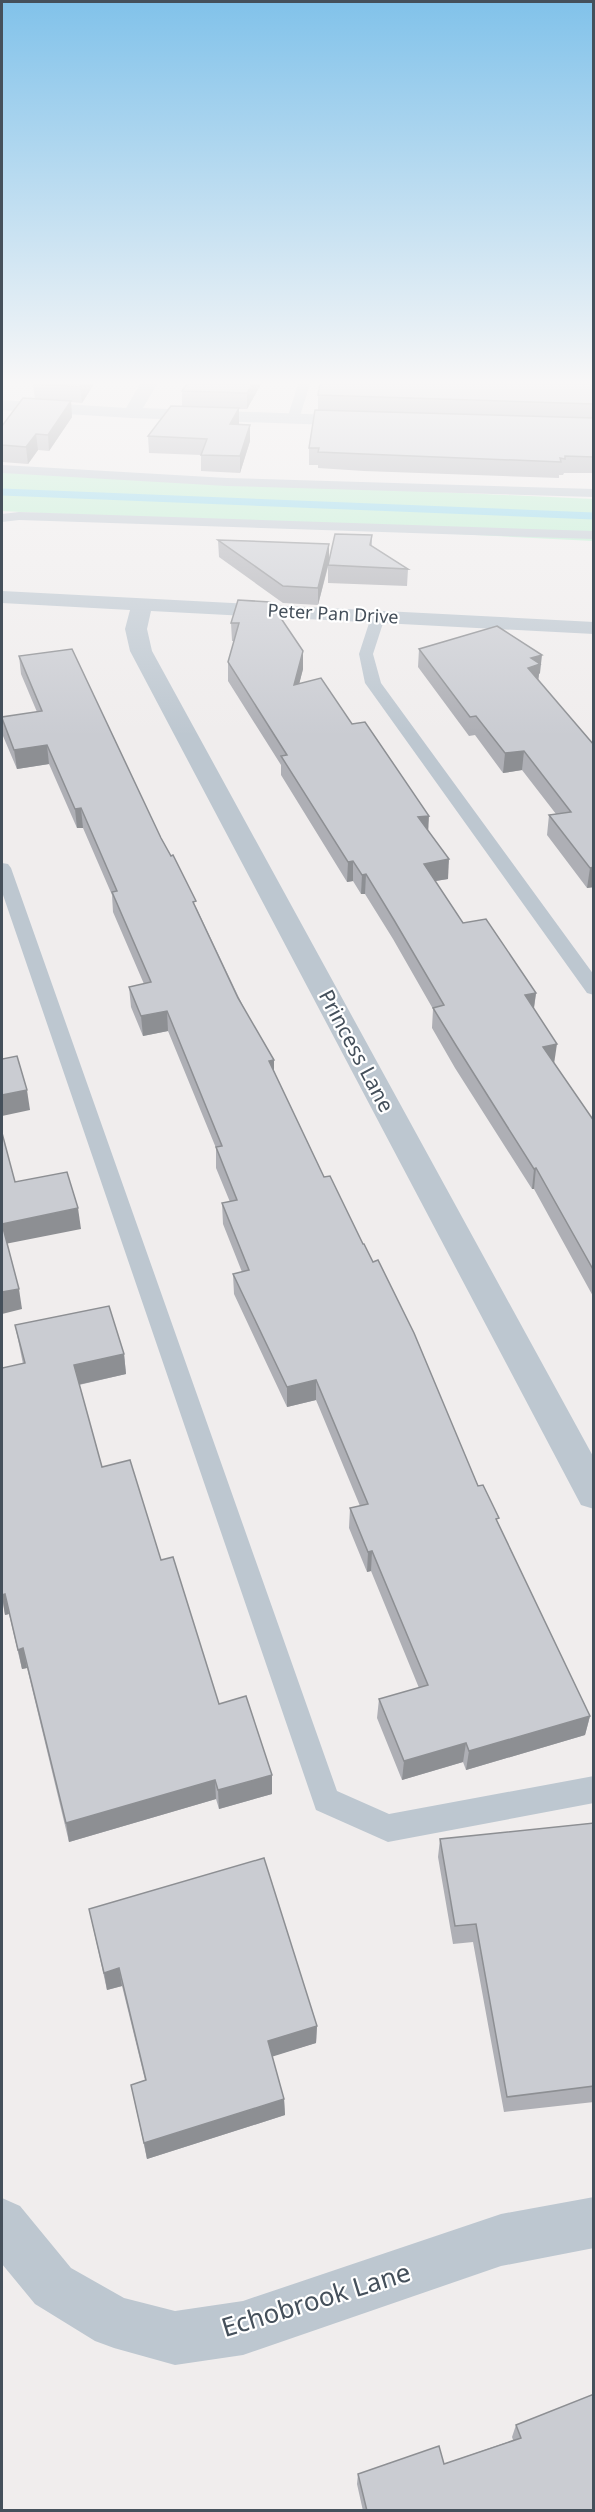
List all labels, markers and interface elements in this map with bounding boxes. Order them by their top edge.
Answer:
street label: Peter Pan Drive [267,598,399,628]
street label: Princess Lane [313,984,401,1117]
street label: Echobrook Lane [217,2253,415,2345]

